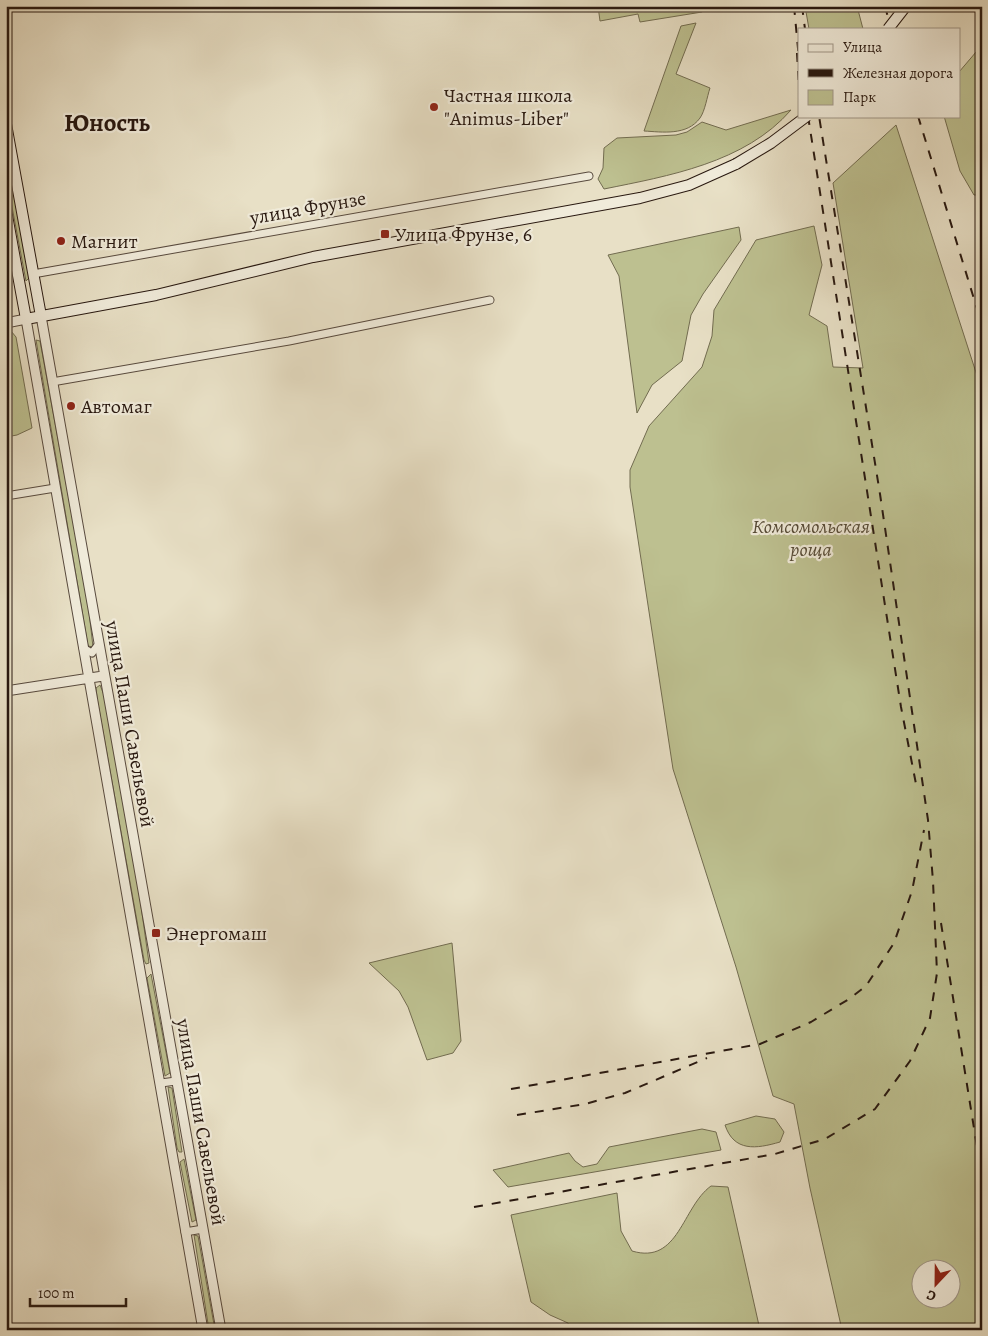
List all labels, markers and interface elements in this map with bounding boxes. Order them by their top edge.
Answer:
legend [798,28,960,118]
text: Улица [843,37,882,57]
text: Железная дорога [843,63,953,83]
place label: Частная школа "Animus-Liber" [444,82,573,132]
text: Парк [843,87,876,107]
marker: Частная школа "Animus-Liber" [428,101,440,113]
district label: Юность [64,106,151,140]
street label: улица Фрунзе [247,184,368,232]
place label: Улица Фрунзе, 6 [395,221,532,248]
place label: Магнит [71,228,138,255]
marker: Улица Фрунзе, 6 [379,228,391,240]
marker: Магнит [55,235,67,247]
place label: Автомаг [80,393,152,420]
marker: Автомаг [65,400,77,412]
park label: Комсомольская роща [752,513,870,563]
street label: улица Паши Савельевой [98,617,161,830]
place label: Энергомаш [166,920,267,947]
marker: Энергомаш [150,927,162,939]
street label: улица Паши Савельевой [169,1015,232,1228]
north arrow [910,1258,960,1308]
scale bar [30,1276,126,1308]
text: 100 m [38,1283,75,1303]
text: С [923,1285,939,1306]

